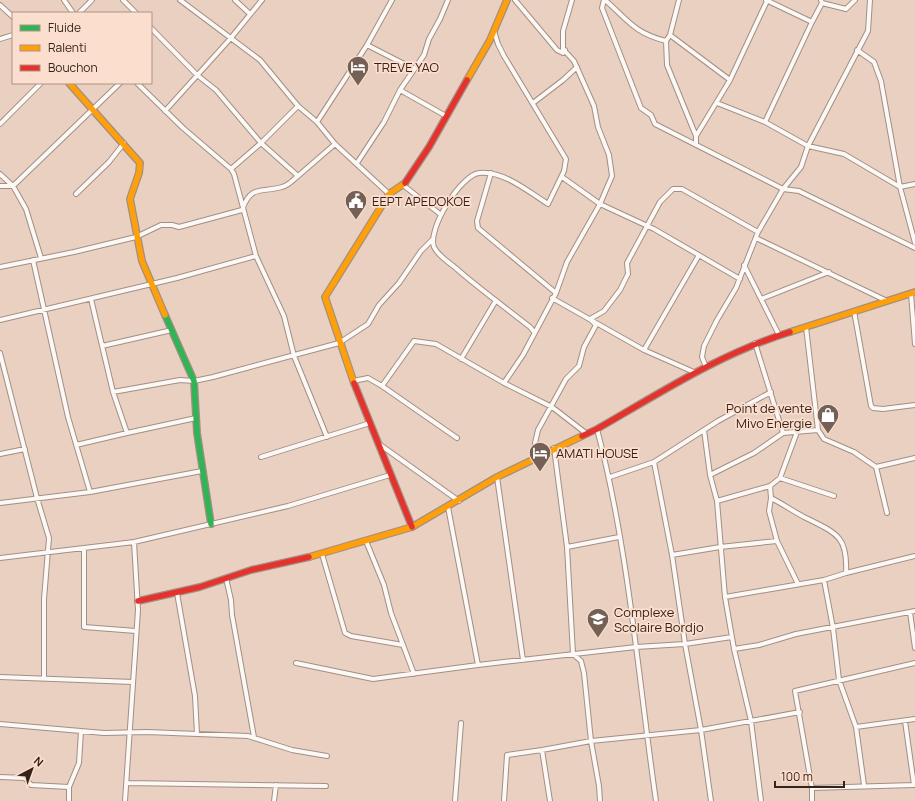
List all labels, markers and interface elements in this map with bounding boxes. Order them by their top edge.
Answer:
legend [12,12,152,84]
text: Fluide [48,19,81,36]
text: Ralenti [48,39,87,56]
hotel icon: TREVE YAO [345,54,371,87]
place label: TREVE YAO [374,58,440,76]
text: Bouchon [48,59,98,76]
public building icon: EEPT APEDOKOE [343,188,369,221]
place label: EEPT APEDOKOE [372,192,470,210]
place label: Point de vente Mivo Energie [726,399,812,432]
shop icon: Point de vente Mivo Energie [815,402,841,435]
hotel icon: AMATI HOUSE [527,440,553,473]
place label: AMATI HOUSE [556,444,638,462]
place label: Complexe Scolaire Bordjo [614,603,704,636]
school or university icon: Complexe Scolaire Bordjo [585,606,611,639]
north arrow [12,749,52,789]
text: N [31,753,47,769]
scale bar [775,763,844,789]
text: 100 m [781,768,813,785]

